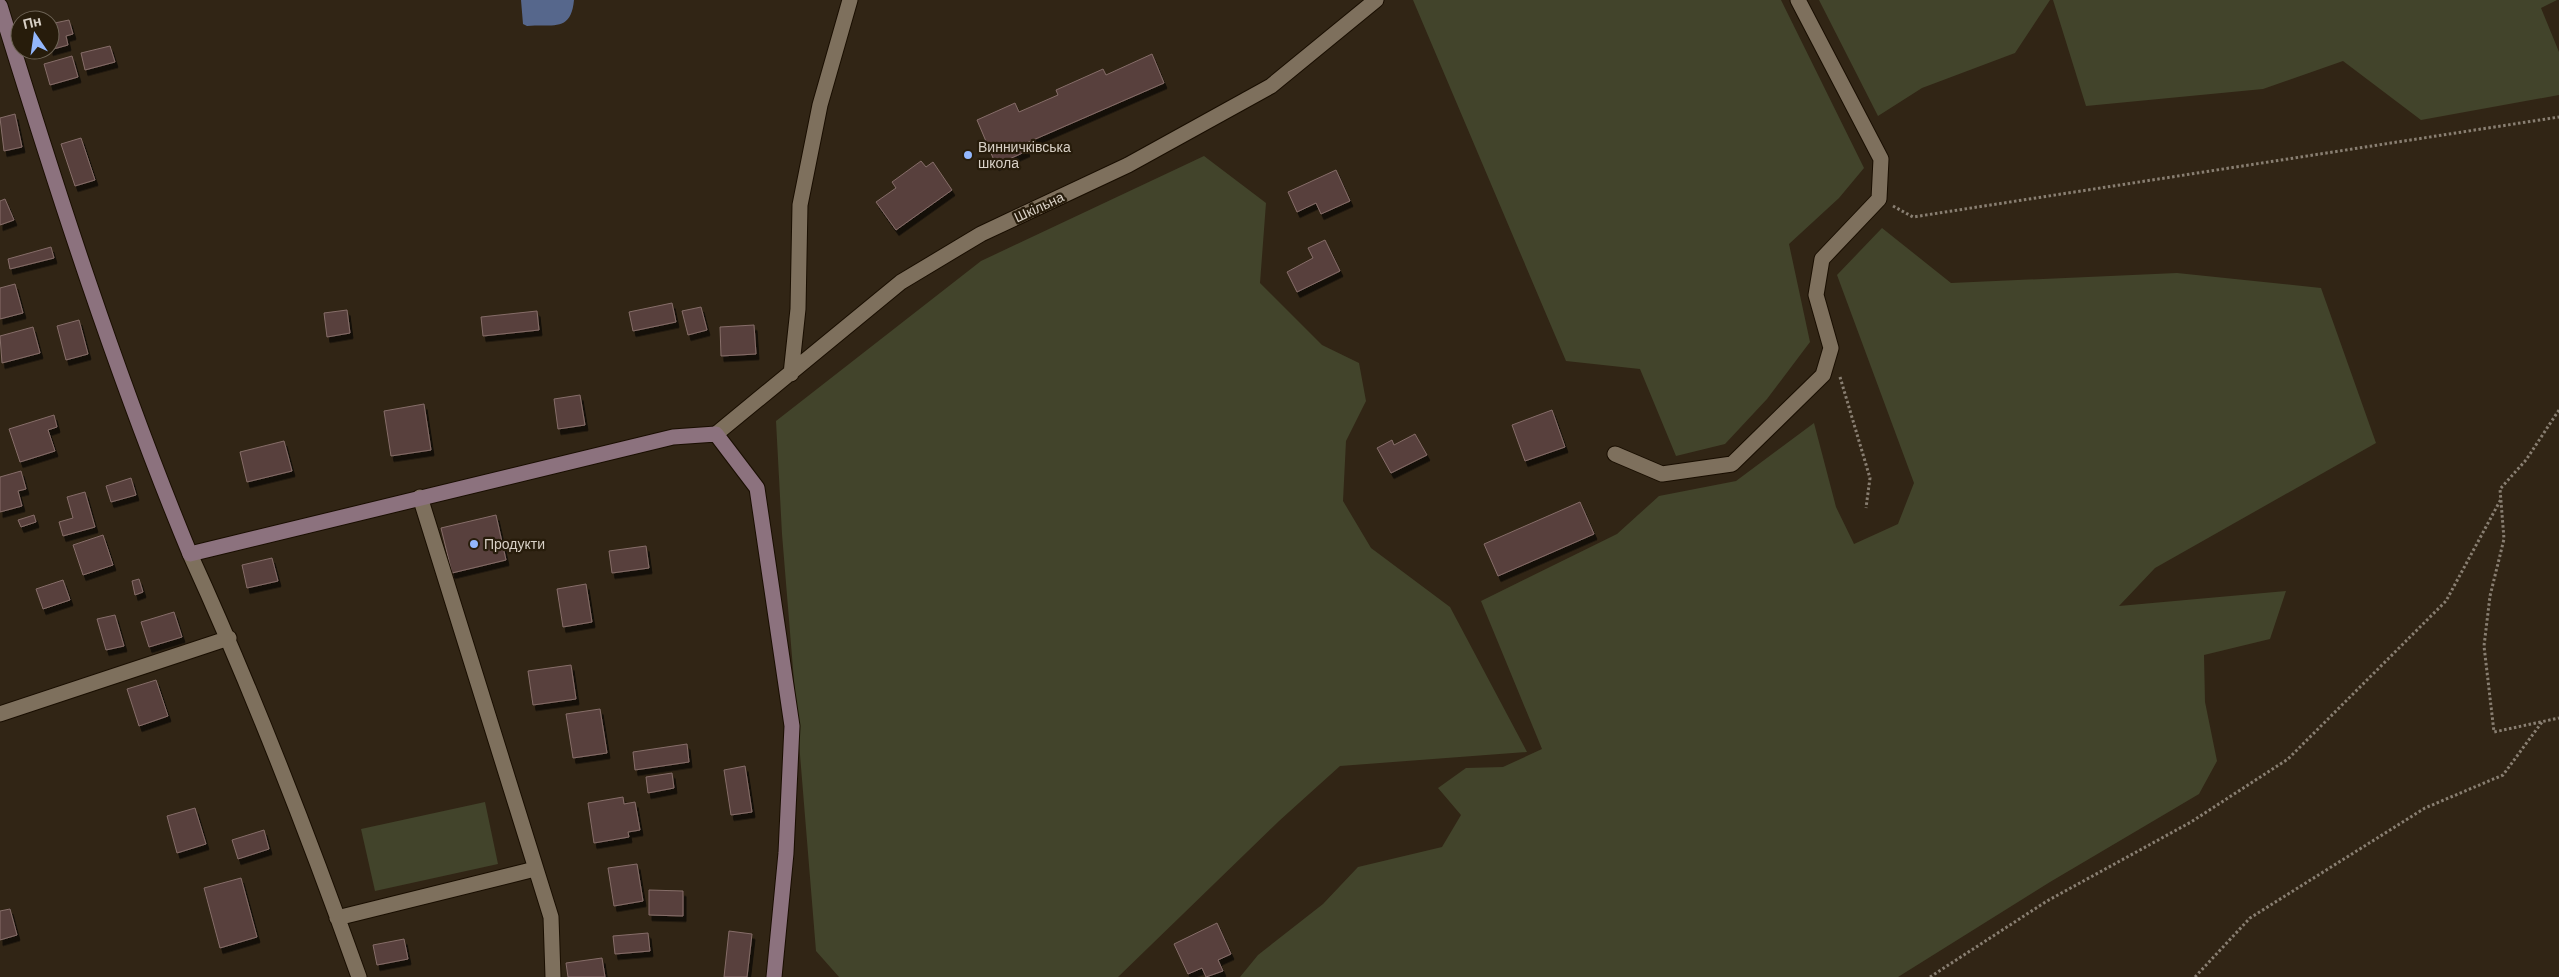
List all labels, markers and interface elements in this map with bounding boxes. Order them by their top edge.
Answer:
north arrow [10,10,60,60]
text: Пн [21,12,43,32]
place label: Винничківська школа [978,139,1071,171]
marker: Винничківська школа [962,149,974,161]
street label: Шкільна [1012,188,1067,225]
place label: Продукти [484,536,545,552]
marker: Продукти [468,538,480,550]

